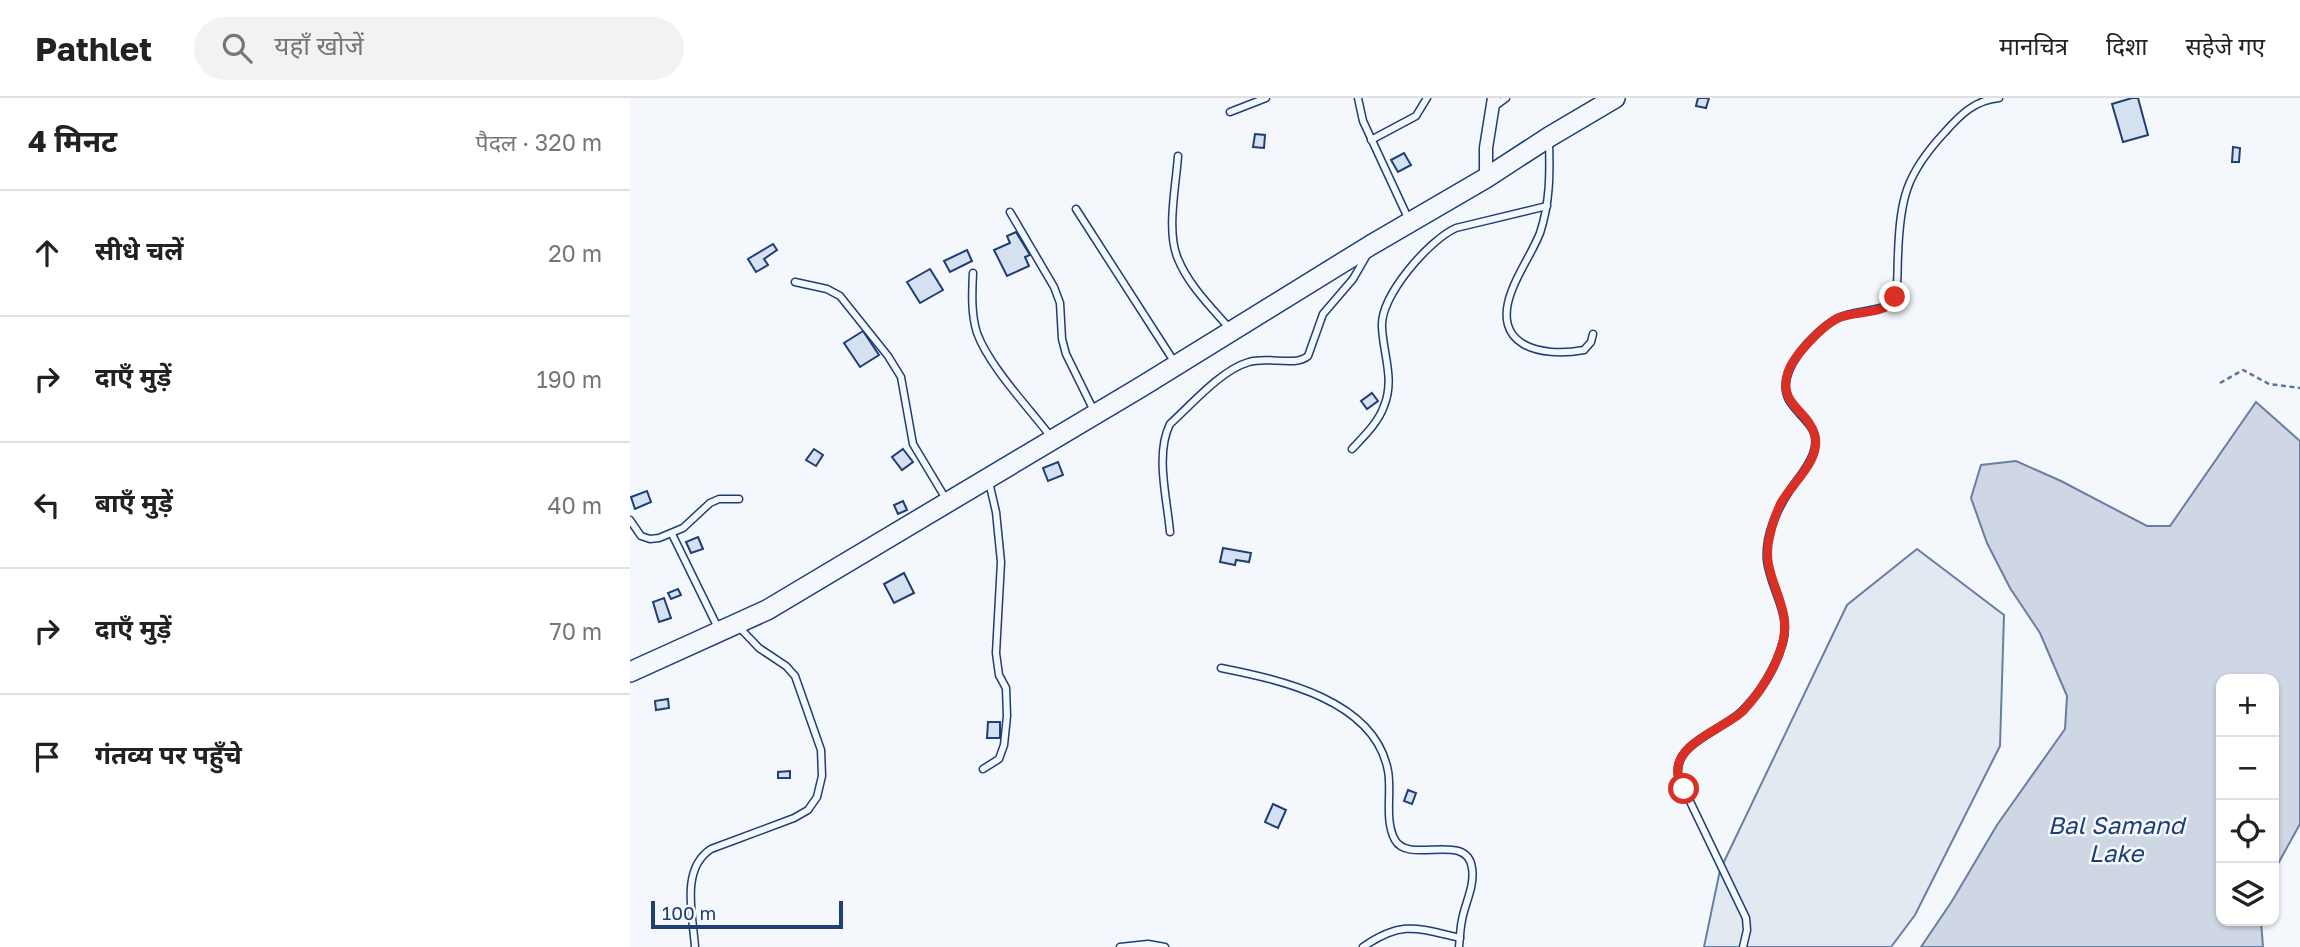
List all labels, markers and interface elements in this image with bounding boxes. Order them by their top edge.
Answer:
search box [194,17,684,80]
text: Pathlet [35,29,152,68]
icon: search [218,29,256,67]
text: यहाँ खोजें [274,30,364,61]
text: मानचित्र [1999,31,2068,60]
text: दिशा [2106,31,2147,60]
text: सहेजे गए [2185,31,2265,60]
text: 4 मिनट [28,123,117,159]
text: पैदल · 320 m [476,128,602,156]
icon: ahead [28,234,66,272]
text: सीधे चलें [95,235,183,266]
text: 20 m [548,239,602,267]
route end [1879,281,1910,312]
icon: right [28,360,66,398]
text: दाएँ मुड़ें [95,361,171,392]
text: 190 m [537,365,602,393]
icon: left [28,486,66,524]
text: बाएँ मुड़ें [95,487,173,518]
text: 40 m [548,491,602,519]
icon: right [28,612,66,650]
text: दाएँ मुड़ें [95,613,171,644]
text: 70 m [549,617,602,645]
map controls [2216,674,2279,926]
button: + [2216,674,2279,737]
button: − [2216,737,2279,800]
icon: arrive [28,738,66,776]
text: गंतव्य पर पहुँचे [95,739,242,770]
route start [1668,773,1699,804]
button: locate [2216,800,2279,863]
water label: Bal Samand Lake [2048,810,2188,867]
button: layers [2216,863,2279,926]
scale bar [651,898,844,930]
text: 100 m [662,901,716,924]

